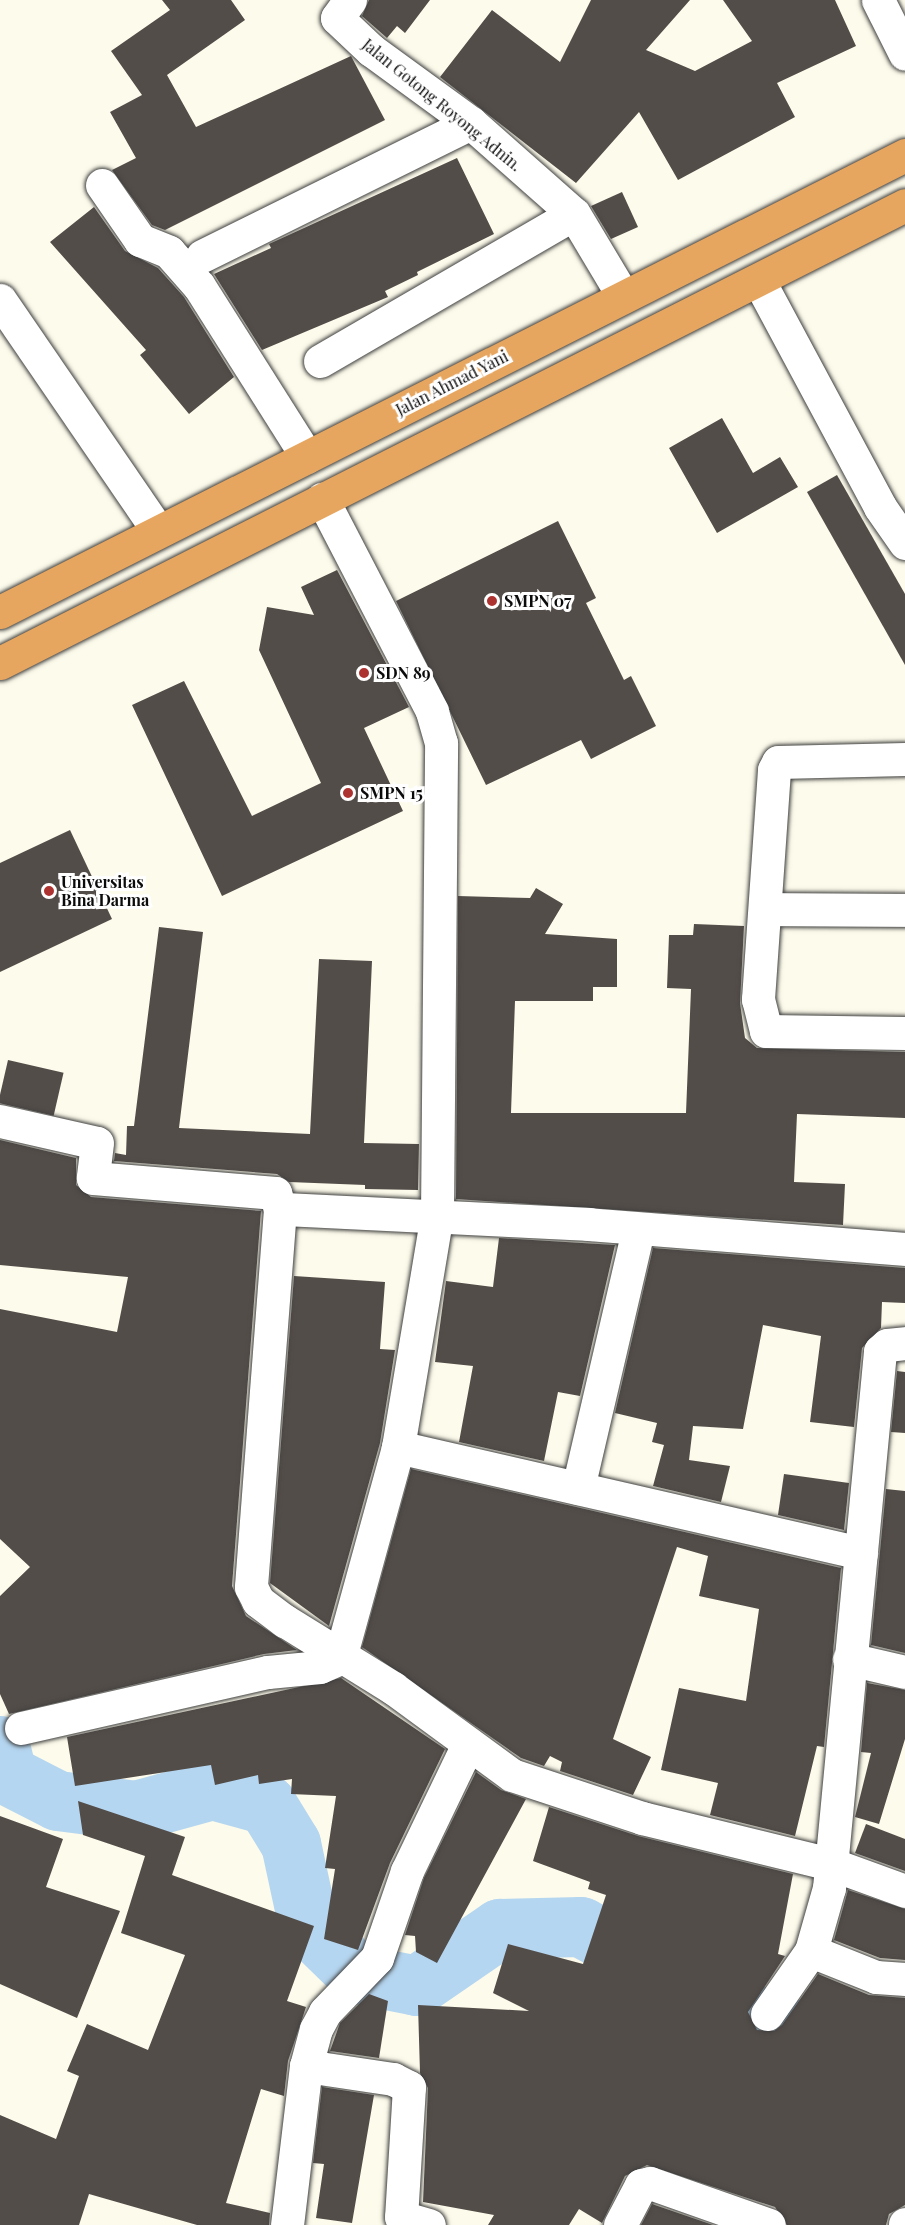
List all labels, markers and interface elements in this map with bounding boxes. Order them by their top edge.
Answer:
street label: Jalan Gotong Royong Adnin. [358,35,526,175]
street label: Jalan Ahmad Yani [392,346,512,420]
place label: SMPN 07 [504,591,571,611]
marker: SMPN 07 [485,594,499,608]
place label: SDN 89 [376,663,431,683]
marker: SDN 89 [357,666,371,680]
place label: SMPN 15 [360,783,423,803]
marker: SMPN 15 [341,786,355,800]
place label: Universitas Bina Darma [61,872,149,910]
marker: Universitas Bina Darma [42,884,56,898]

